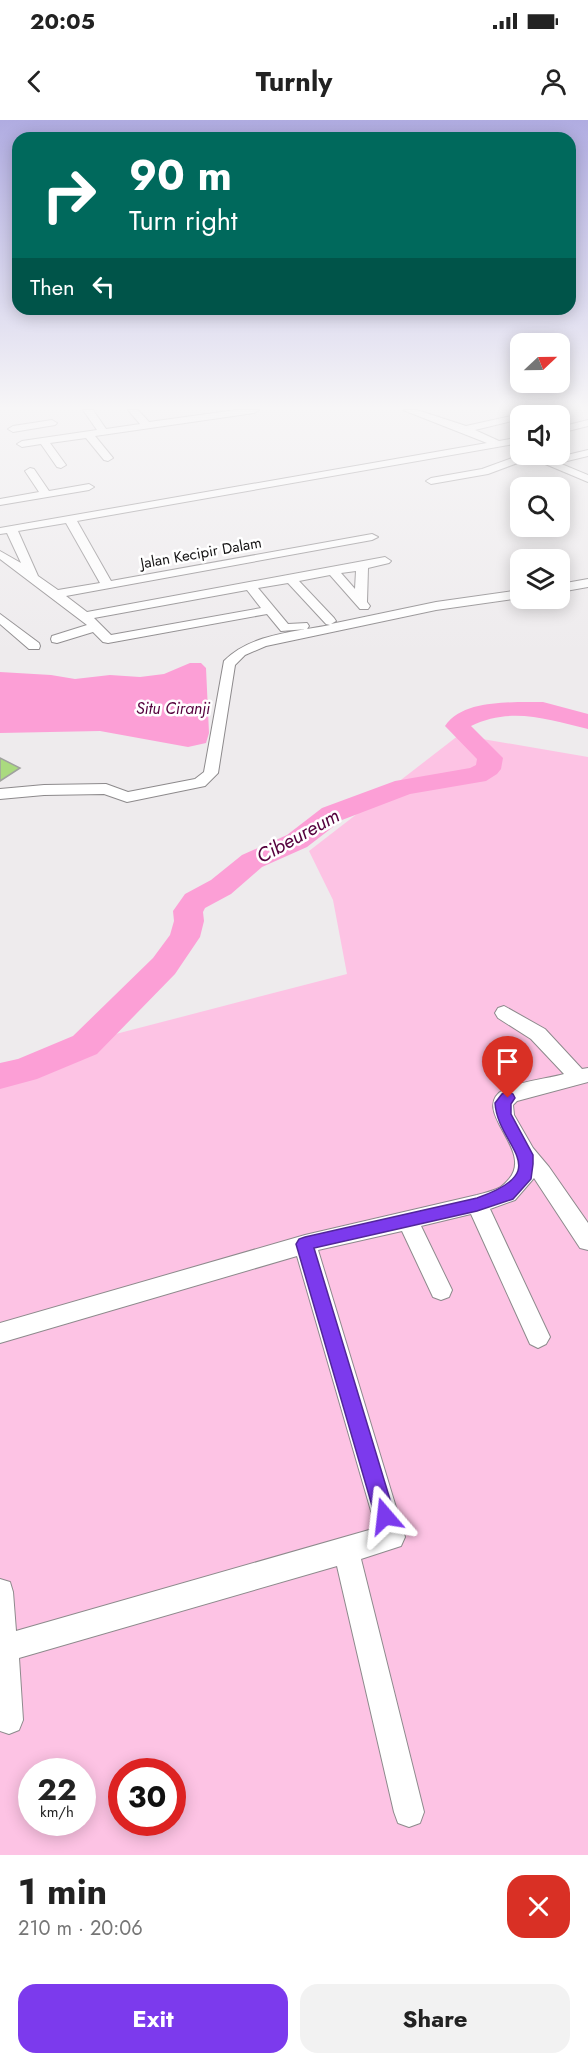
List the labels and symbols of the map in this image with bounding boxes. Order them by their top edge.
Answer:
north arrow [510,333,570,393]
street label: Jalan Kecipir Dalam [137,532,263,575]
water label: Situ Ciranji [136,697,211,720]
water label: Cibeureum [251,801,345,871]
pin [482,1036,533,1098]
position arrow [353,1484,417,1548]
speed limit sign: 30 [108,1758,186,1836]

